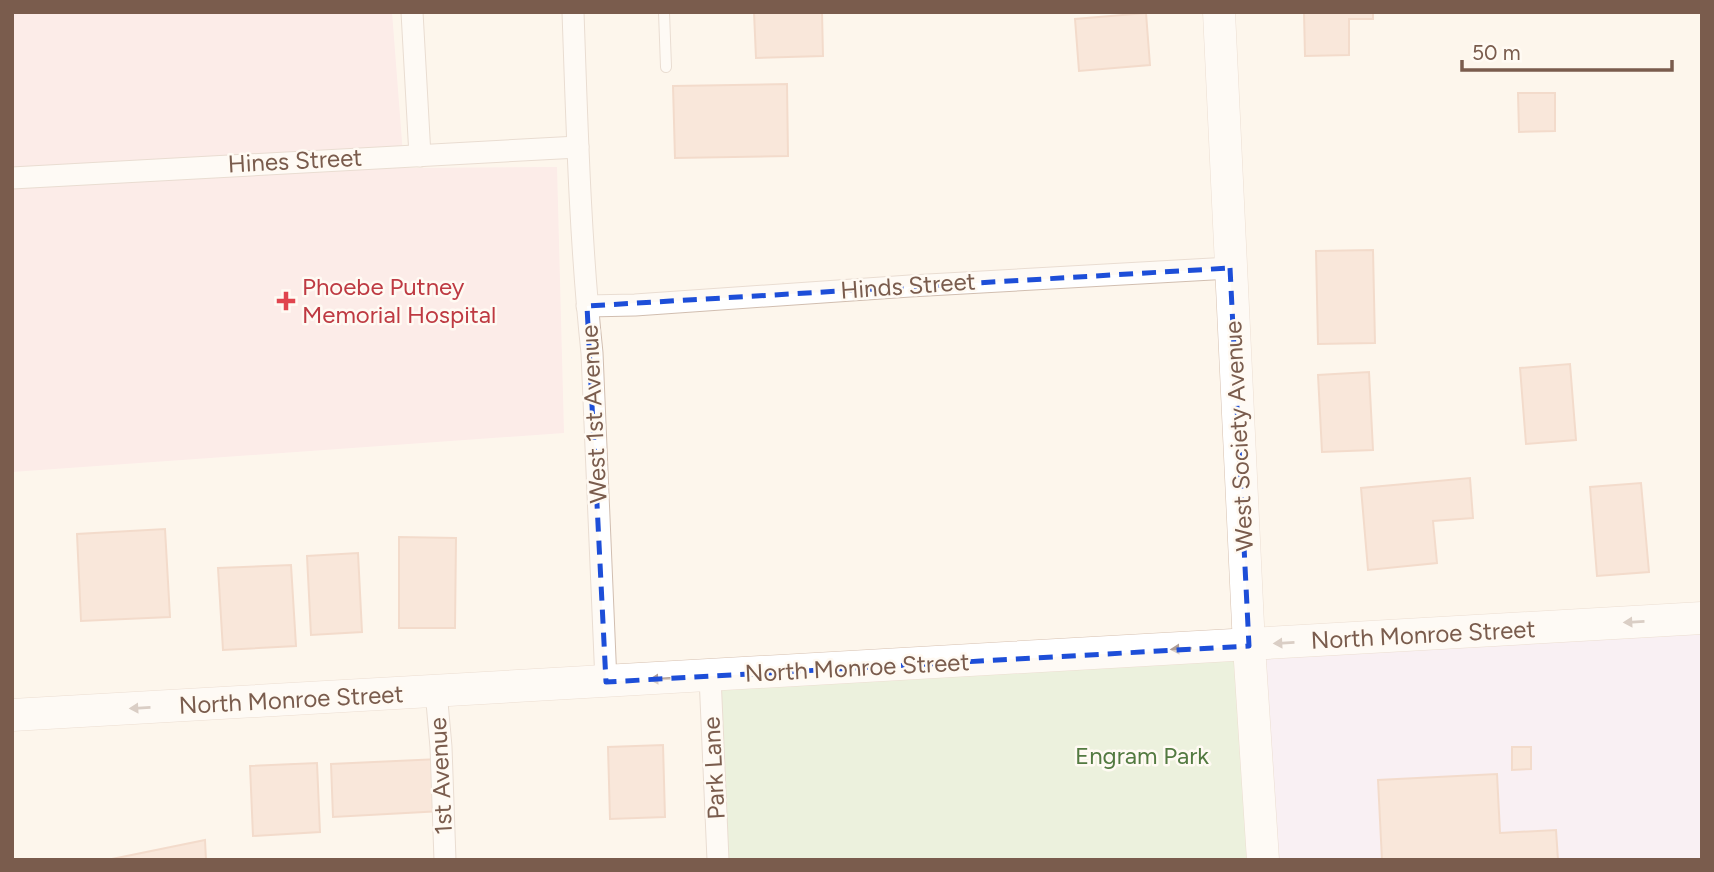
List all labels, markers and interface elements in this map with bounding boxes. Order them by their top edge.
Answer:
scale bar [1462,28,1672,72]
text: 50 m [1472,40,1521,65]
street label: Hines Street [227,143,363,178]
street label: Hinds Street [839,266,976,305]
place label: Phoebe Putney Memorial Hospital [302,272,496,329]
marker: Phoebe Putney Memorial Hospital [276,291,296,311]
street label: West Society Avenue [1218,320,1259,552]
street label: West 1st Avenue [574,324,613,504]
street label: North Monroe Street [1310,614,1536,655]
one-way arrow [1622,617,1644,628]
one-way arrow [1273,638,1295,649]
one-way arrow [1170,644,1192,655]
street label: North Monroe Street [744,647,970,688]
one-way arrow [649,674,671,685]
street label: North Monroe Street [178,679,404,720]
one-way arrow [129,703,151,714]
street label: Park Lane [696,716,731,820]
street label: 1st Avenue [423,717,458,835]
park label: Engram Park [1075,741,1209,770]

